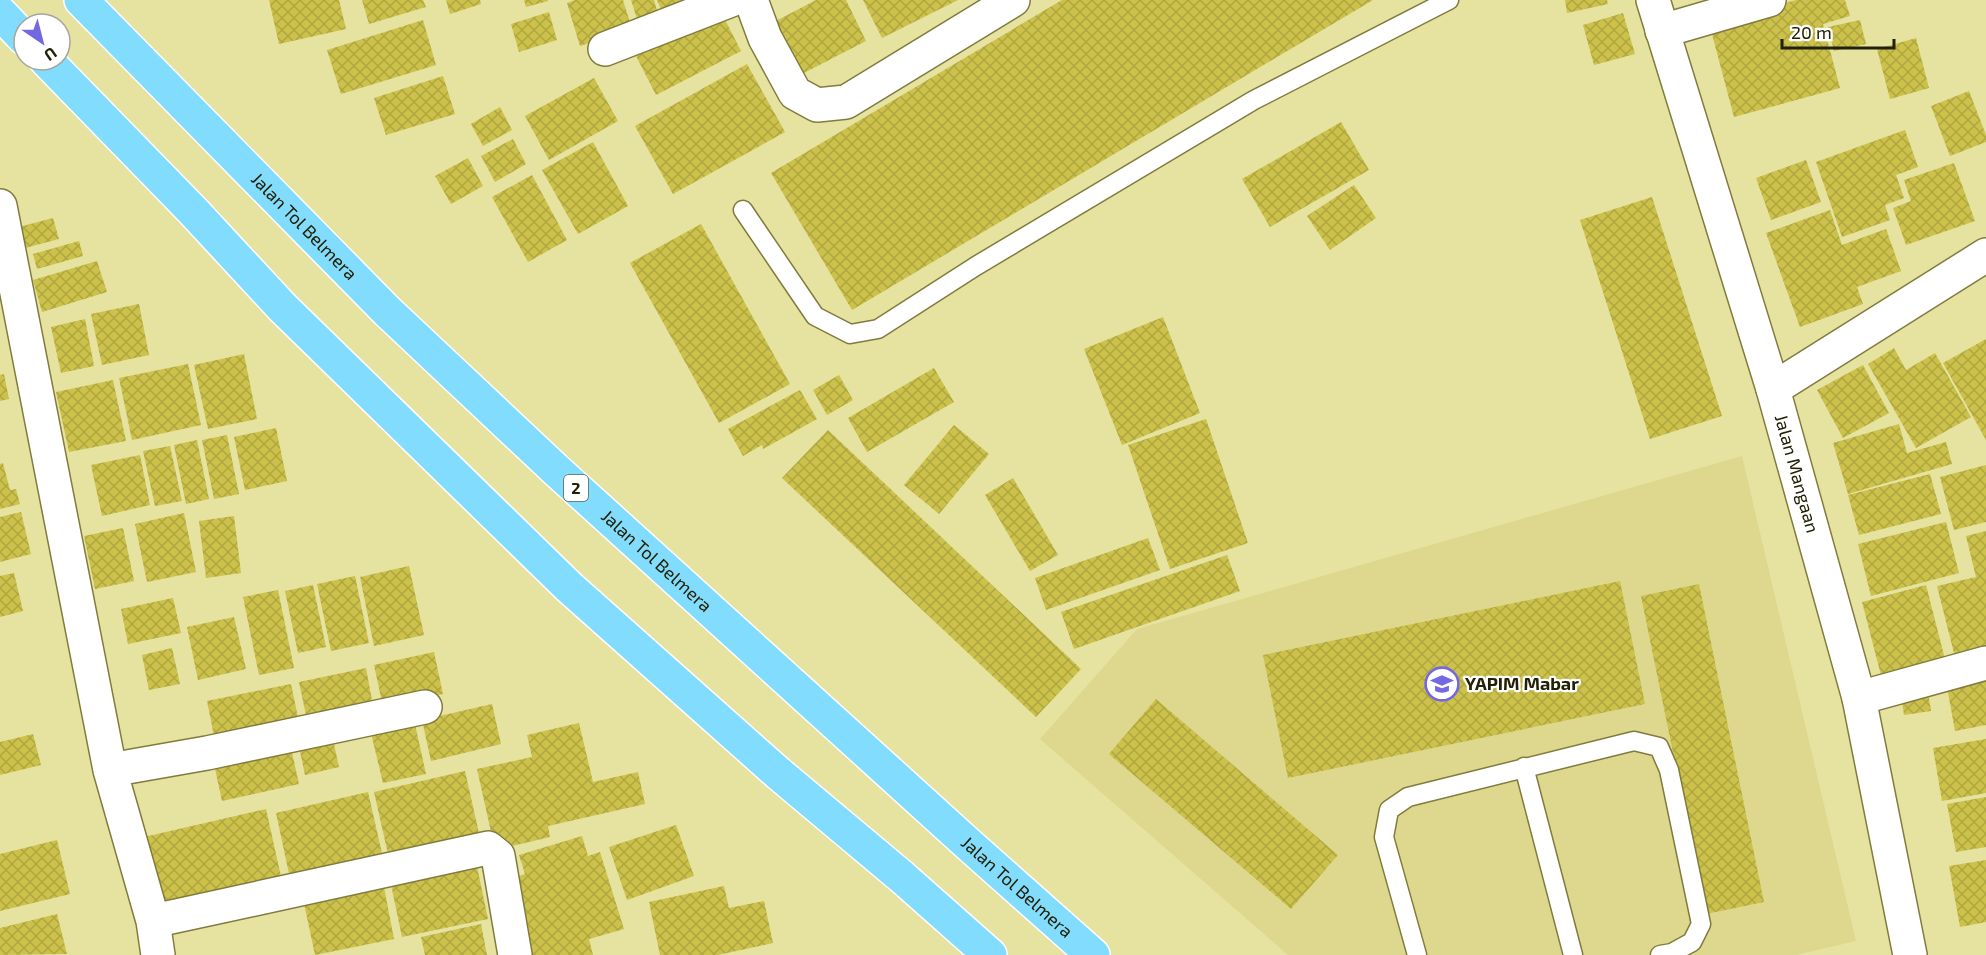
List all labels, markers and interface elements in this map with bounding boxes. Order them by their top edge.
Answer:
north arrow [12,12,72,72]
scale bar [1782,12,1894,50]
text: 20 m [1791,21,1832,43]
text: U [41,44,61,66]
street label: Jalan Tol Belmera [247,168,362,284]
street label: Jalan Mangaan [1771,412,1825,535]
road number: 2 [564,475,588,501]
street label: Jalan Tol Belmera [597,505,717,616]
school or university icon: YAPIM Mabar [1424,666,1460,702]
place label: YAPIM Mabar [1465,672,1579,694]
street label: Jalan Tol Belmera [957,831,1078,942]

